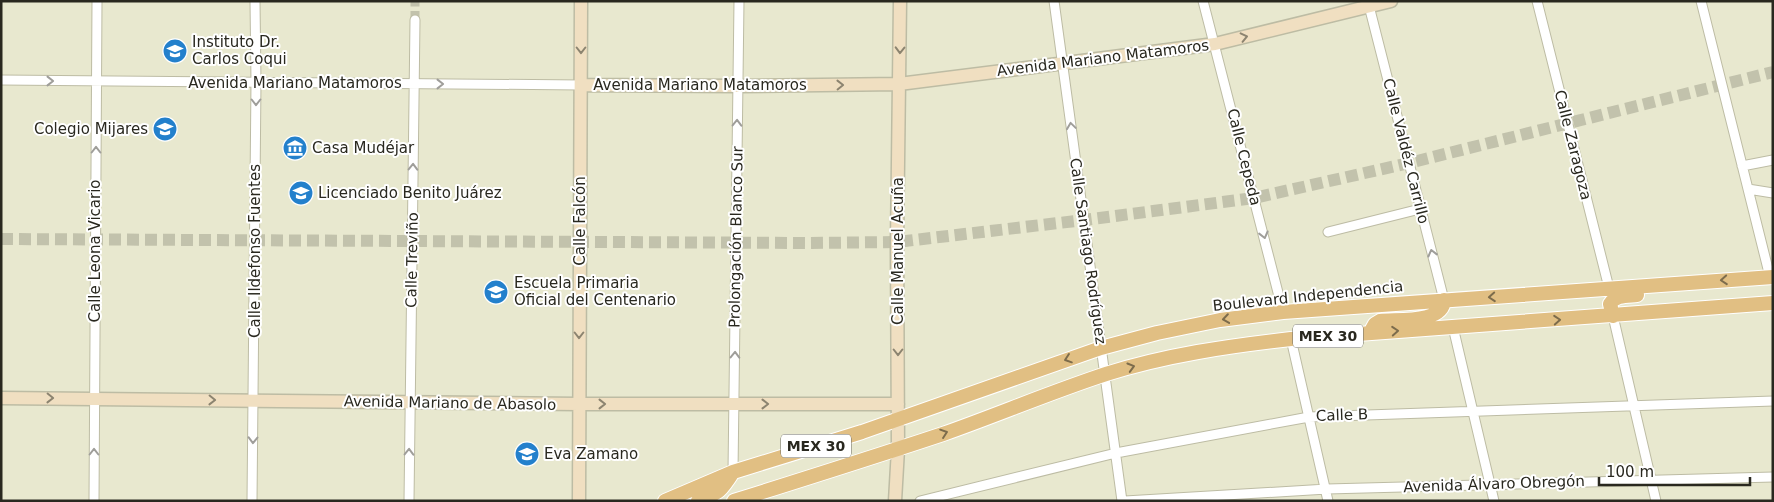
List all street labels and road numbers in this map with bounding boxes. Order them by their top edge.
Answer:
street label: Avenida Mariano Matamoros [996,36,1210,80]
street label: Avenida Mariano Matamoros [188,74,402,92]
street label: Avenida Mariano Matamoros [593,76,807,94]
street label: Calle Valdéz Carrillo [1379,76,1433,226]
street label: Calle Zaragoza [1551,88,1595,202]
street label: Calle Cepeda [1223,107,1265,207]
street label: Prolongación Blanco Sur [725,145,747,328]
street label: Calle Santiago Rodríguez [1066,157,1110,345]
street label: Calle Ildefonso Fuentes [246,164,264,338]
street label: Calle Falcón [571,176,589,266]
street label: Calle Manuel Acuña [889,177,907,325]
street label: Calle Leona Vicario [86,179,104,323]
street label: Calle Treviño [402,212,422,308]
street label: Boulevard Independencia [1212,277,1404,315]
road number: MEX 30 [1293,324,1363,348]
street label: Avenida Mariano de Abasolo [344,392,556,414]
street label: Calle B [1316,405,1368,425]
road number: MEX 30 [781,434,851,458]
street label: Avenida Álvaro Obregón [1403,471,1585,496]

